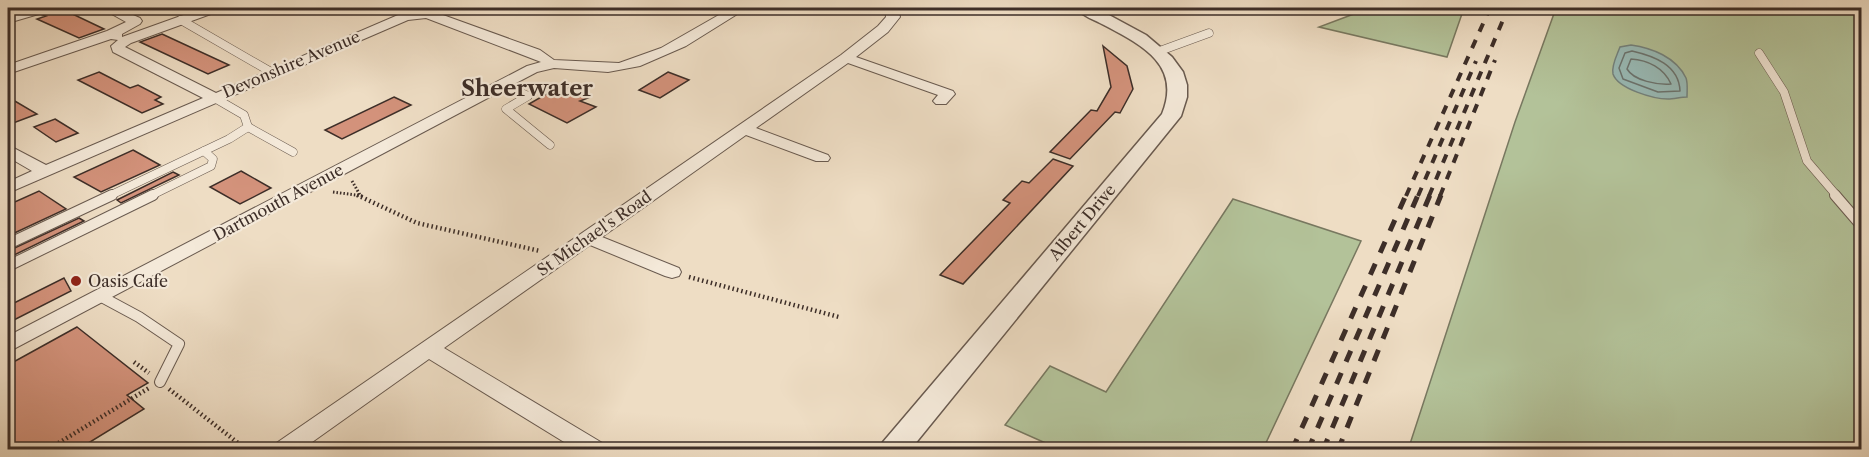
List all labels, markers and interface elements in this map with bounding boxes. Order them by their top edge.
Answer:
street label: Devonshire Avenue [219,26,363,102]
district label: Sheerwater [461,75,593,102]
street label: Dartmouth Avenue [210,159,347,245]
street label: Albert Drive [1044,180,1120,265]
street label: St Michael's Road [533,186,655,280]
place label: Oasis Cafe [88,271,168,291]
marker: Oasis Cafe [69,274,83,288]

